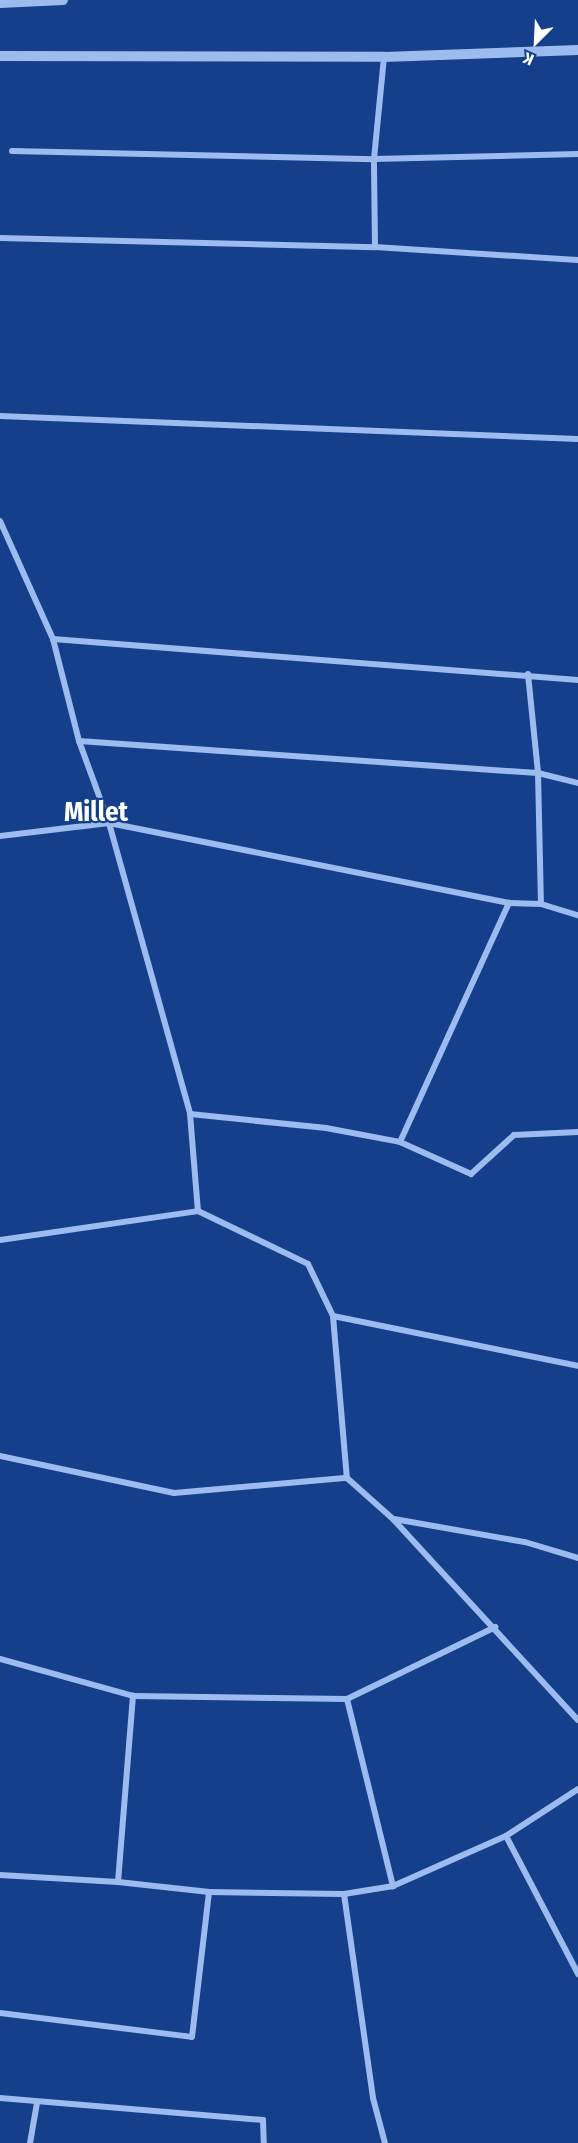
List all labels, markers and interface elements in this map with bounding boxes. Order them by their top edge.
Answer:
north arrow [506,12,566,72]
text: K [520,48,537,69]
district label: Millet [64,797,128,829]

